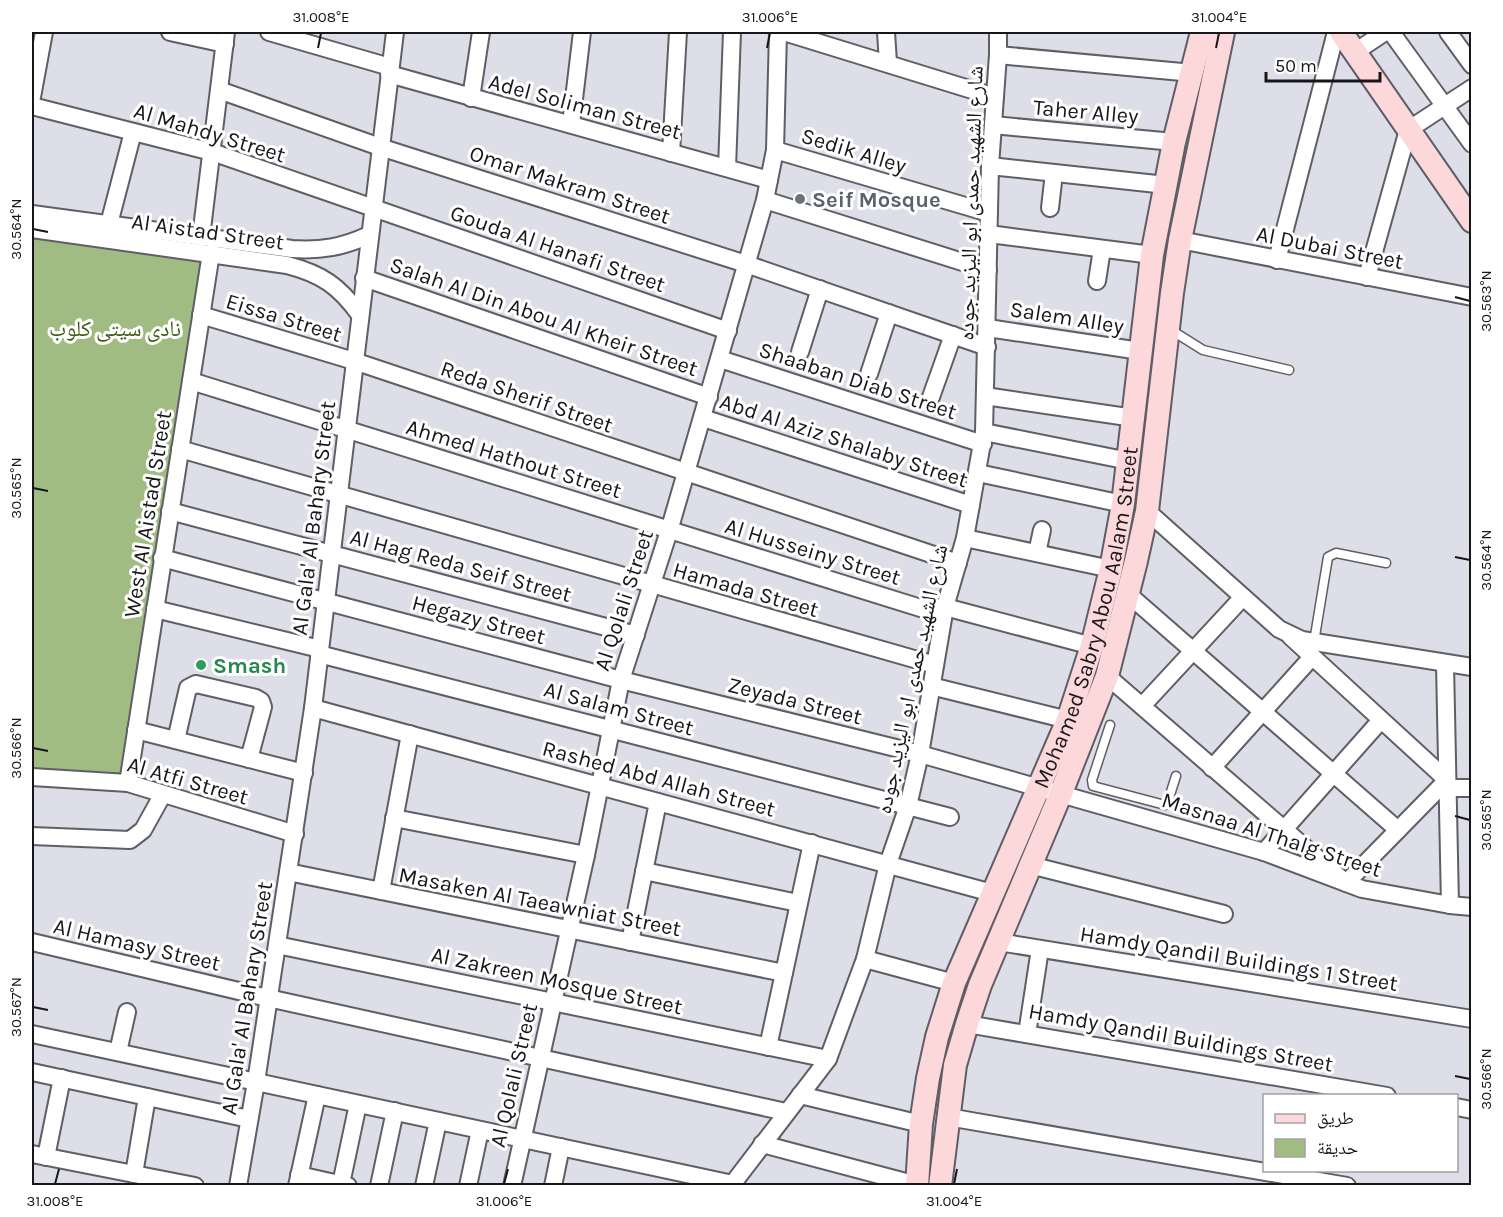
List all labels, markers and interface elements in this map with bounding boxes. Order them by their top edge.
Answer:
text: 31.008°E [292,8,350,26]
text: 31.006°E [742,8,798,26]
text: 31.004°E [1191,8,1247,26]
scale bar [1266,45,1380,83]
text: 50 m [1275,55,1317,77]
street label: شارع الشهيد حمدى ابو اليزيد جوده [953,65,989,341]
street label: Adel Soliman Street [486,69,684,145]
street label: Taher Alley [1032,94,1140,130]
street label: Al Mahdy Street [131,98,289,168]
street label: Sedik Alley [798,123,909,179]
street label: Omar Makram Street [466,140,673,230]
place label: Seif Mosque [812,187,941,213]
marker: Seif Mosque [793,192,807,206]
text: 30.564°N [7,198,25,260]
street label: Gouda Al Hanafi Street [447,200,669,298]
street label: Al Aistad Street [130,208,286,256]
street label: Al Dubai Street [1254,221,1406,275]
street label: Salah Al Din Abou Al Kheir Street [386,252,701,382]
text: 30.563°N [1477,270,1495,332]
street label: Eissa Street [223,288,345,348]
street label: Salem Alley [1008,296,1126,340]
park label: نادى سيتى كلوب [49,316,181,342]
street label: Shaaban Diab Street [756,337,960,425]
street label: Reda Sherif Street [437,355,616,439]
street label: Abd Al Aziz Shalaby Street [716,389,971,493]
street label: Al Gala' Al Bahary Street [287,400,341,637]
street label: West Al Aistad Street [119,409,177,619]
street label: Ahmed Hathout Street [403,414,624,504]
street label: Mohamed Sabry Abou Aalam Street [1028,445,1144,792]
text: 30.565°N [7,457,25,519]
street label: Al Husseiny Street [722,513,904,591]
street label: Al Hag Reda Seif Street [347,524,574,608]
street label: Al Qolali Street [589,526,659,674]
text: 30.564°N [1477,529,1495,591]
street label: شارع الشهيد حمدى ابو اليزيد جوده [871,542,953,816]
street label: Hamada Street [670,557,822,623]
street label: Hegazy Street [409,590,548,650]
place label: Smash [213,653,286,679]
marker: Smash [194,658,208,672]
street label: Zeyada Street [725,672,865,730]
street label: Al Salam Street [541,676,696,741]
text: 30.566°N [7,717,25,779]
street label: Rashed Abd Allah Street [540,735,778,823]
street label: Al Atfi Street [124,751,251,811]
street label: Masnaa Al Thalg Street [1158,787,1385,883]
text: 30.565°N [1477,789,1495,851]
street label: Masaken Al Taeawniat Street [396,862,683,942]
street label: Al Gala' Al Bahary Street [216,880,278,1117]
street label: Al Hamasy Street [51,913,223,977]
street label: Hamdy Qandil Buildings 1 Street [1078,921,1400,997]
street label: Al Zakreen Mosque Street [429,942,685,1020]
text: 30.567°N [7,977,25,1037]
street label: Hamdy Qandil Buildings Street [1027,998,1335,1078]
street label: Al Qolali Street [485,1001,543,1150]
text: 30.566°N [1477,1048,1495,1110]
legend [1263,1094,1458,1172]
text: طريق [1317,1107,1354,1129]
text: حديقة [1317,1137,1358,1159]
text: 31.008°E [26,1192,84,1210]
text: 31.006°E [476,1192,532,1210]
text: 31.004°E [926,1192,982,1210]

